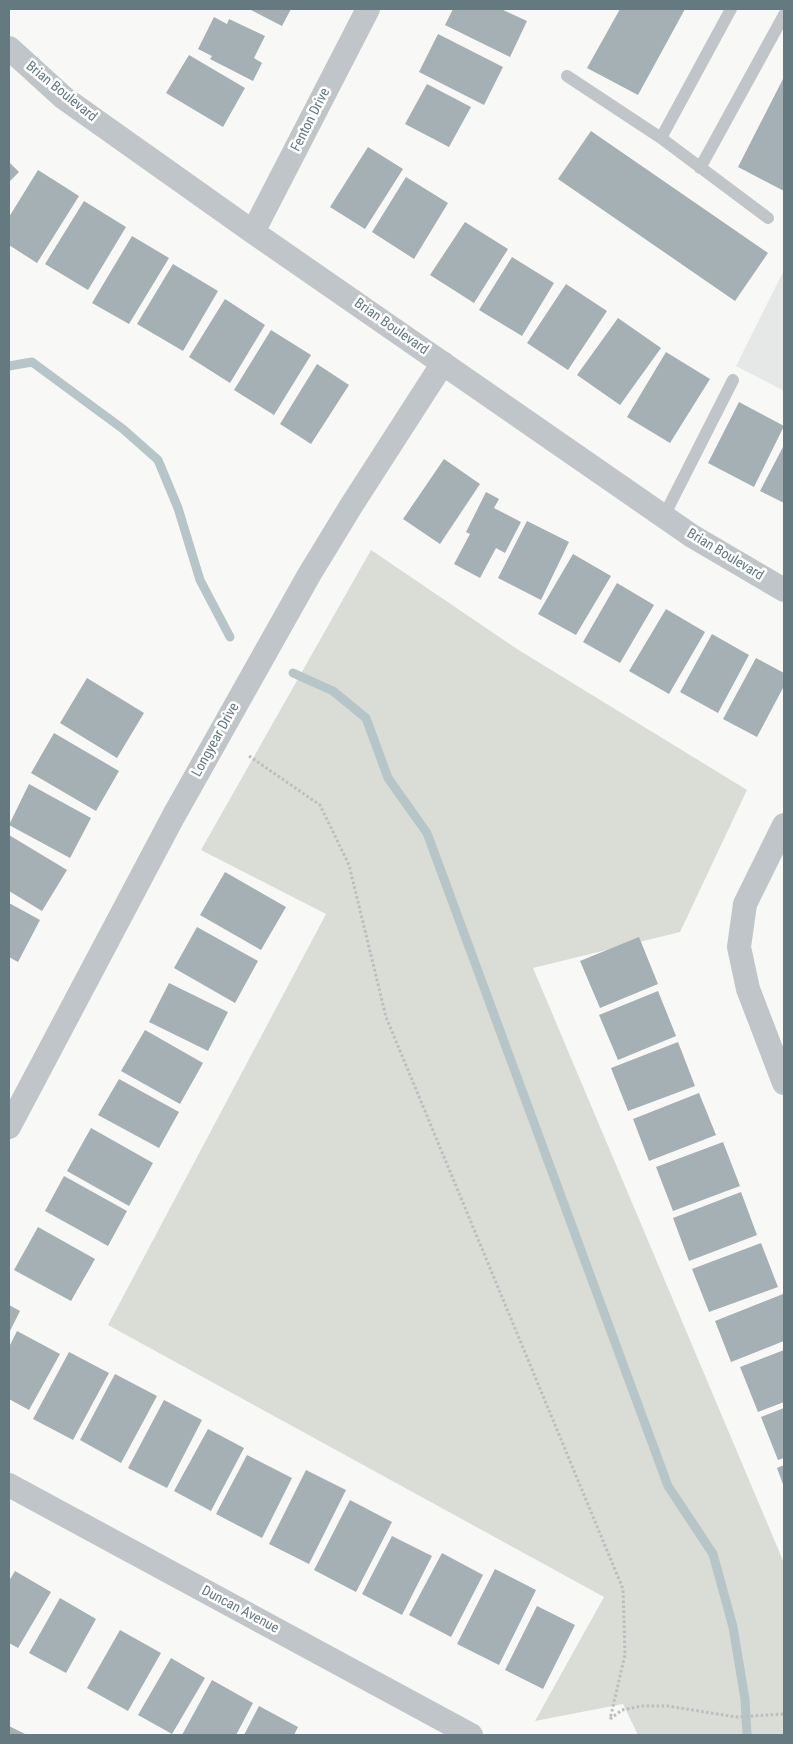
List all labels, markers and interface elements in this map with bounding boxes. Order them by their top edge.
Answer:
street label: Brian Boulevard [22,58,100,126]
street label: Fenton Drive [288,85,334,155]
street label: Brian Boulevard [351,295,431,359]
street label: Brian Boulevard [684,525,766,585]
street label: Longyear Drive [189,700,243,780]
street label: Duncan Avenue [199,1583,281,1637]

